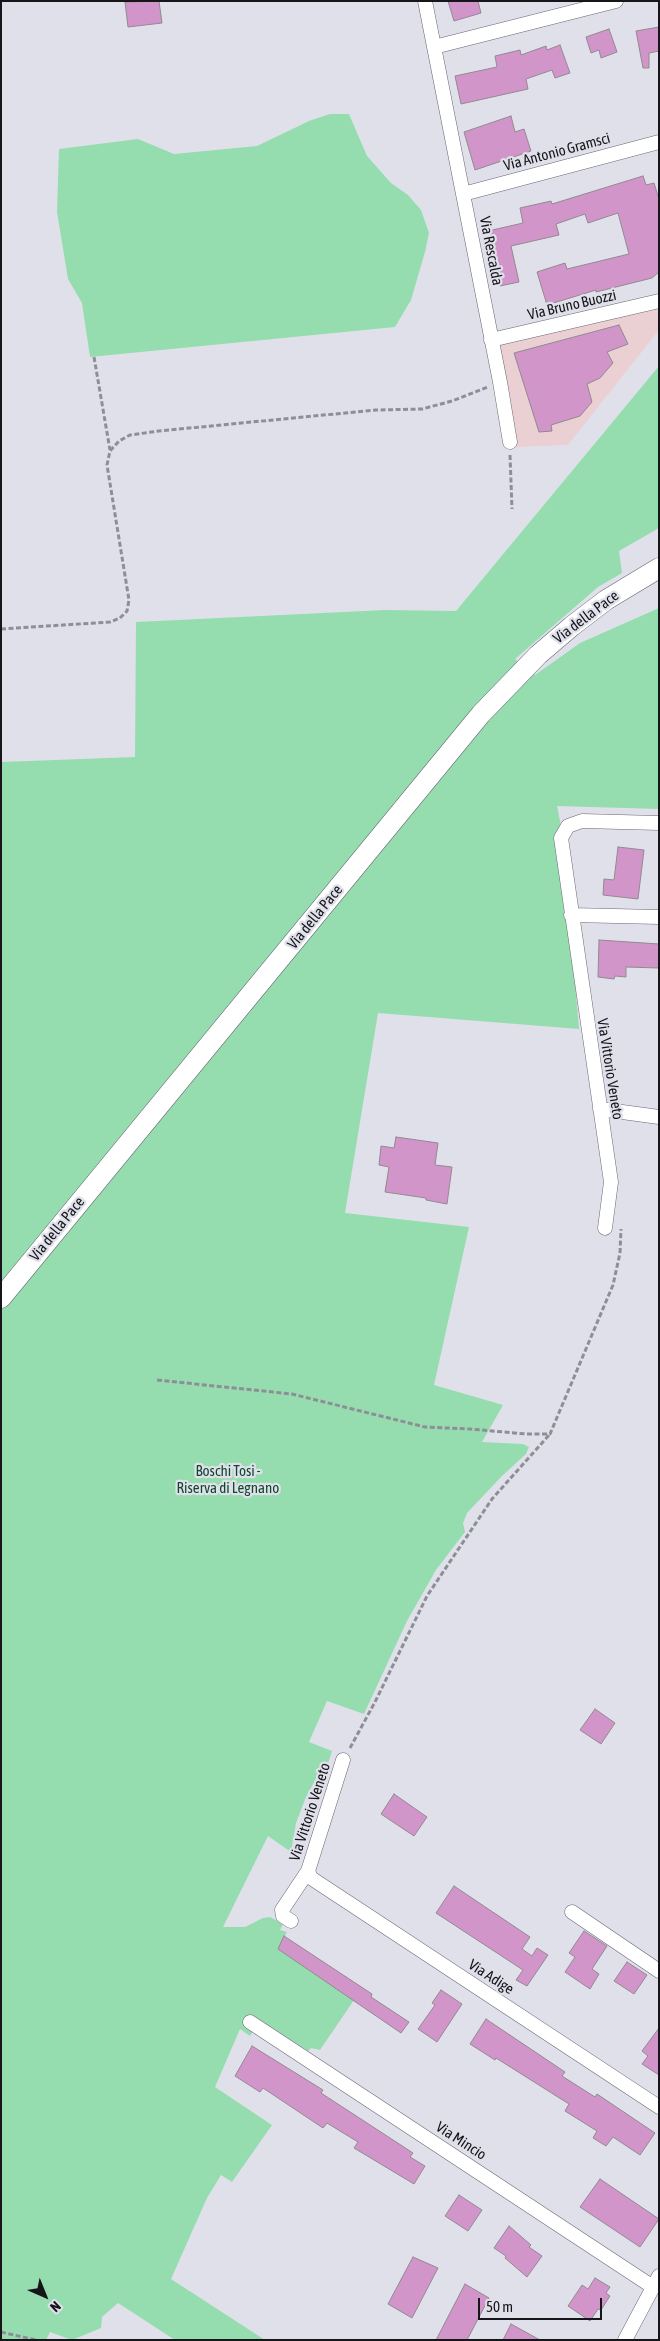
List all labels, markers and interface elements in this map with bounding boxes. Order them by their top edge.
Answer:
street label: Via Antonio Gramsci [502,129,612,175]
street label: Via Rescalda [475,215,507,287]
street label: Via Bruno Buozzi [526,286,618,324]
street label: Via della Pace [550,587,622,647]
street label: Via della Pace [284,881,346,953]
street label: Via Vittorio Veneto [593,1017,627,1121]
street label: Via della Pace [26,1193,88,1265]
park label: Boschi Tosi - Riserva di Legnano [177,1462,279,1497]
street label: Via Vittorio Veneto [286,1761,334,1863]
street label: Via Adige [465,1956,517,1998]
street label: Via Mincio [432,2118,490,2164]
north arrow [20,2271,70,2321]
scale bar [480,2288,604,2320]
text: N [47,2298,64,2315]
text: 50 m [486,2298,513,2315]

